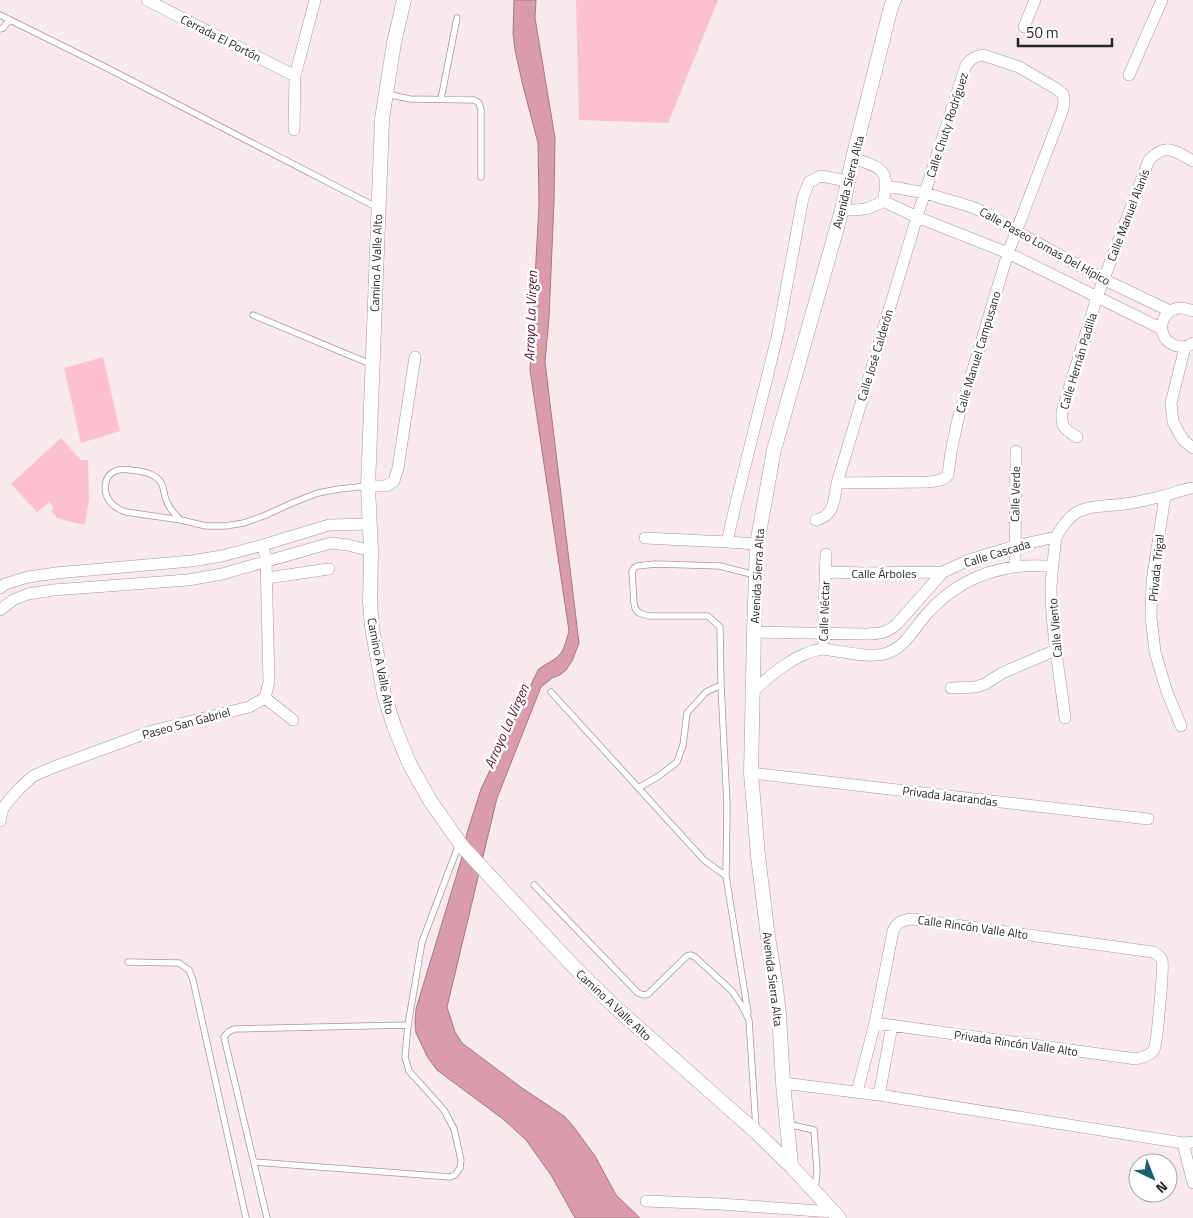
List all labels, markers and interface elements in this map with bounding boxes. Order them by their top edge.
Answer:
street label: Cerrada El Portón [177,9,265,67]
scale bar [1018,15,1112,47]
text: 50 m [1026,21,1059,44]
street label: Calle Chuty Rodríguez [921,70,973,180]
street label: Avenida Sierra Alta [827,134,869,230]
street label: Calle Manuel Alanís [1102,166,1155,264]
street label: Calle Paseo Lomas Del Hípico [976,202,1114,290]
street label: Camino A Valle Alto [365,214,387,312]
water label: Arroyo La Virgen [518,270,542,361]
street label: Calle Manuel Campusano [950,289,1006,415]
street label: Calle José Calderón [852,307,898,403]
street label: Calle Hernán Padilla [1054,310,1102,412]
street label: Calle Verde [1005,466,1025,522]
street label: Avenida Sierra Alta [745,528,769,624]
street label: Privada Trigal [1143,533,1169,603]
street label: Calle Cascada [961,534,1033,572]
street label: Calle Árboles [851,564,917,583]
street label: Calle Néctar [813,580,835,642]
street label: Calle Viento [1043,598,1067,658]
street label: Camino A Valle Alto [362,616,400,716]
water label: Arroyo La Virgen [478,680,534,771]
street label: Paseo San Gabriel [140,702,232,744]
street label: Privada Jacarandas [901,781,999,811]
street label: Calle Rincón Valle Alto [917,910,1029,944]
street label: Avenida Sierra Alta [758,931,788,1027]
street label: Camino A Valle Alto [572,965,656,1045]
street label: Privada Rincón Valle Alto [953,1025,1079,1061]
north arrow [1128,1153,1178,1203]
text: N [1151,1177,1173,1199]

